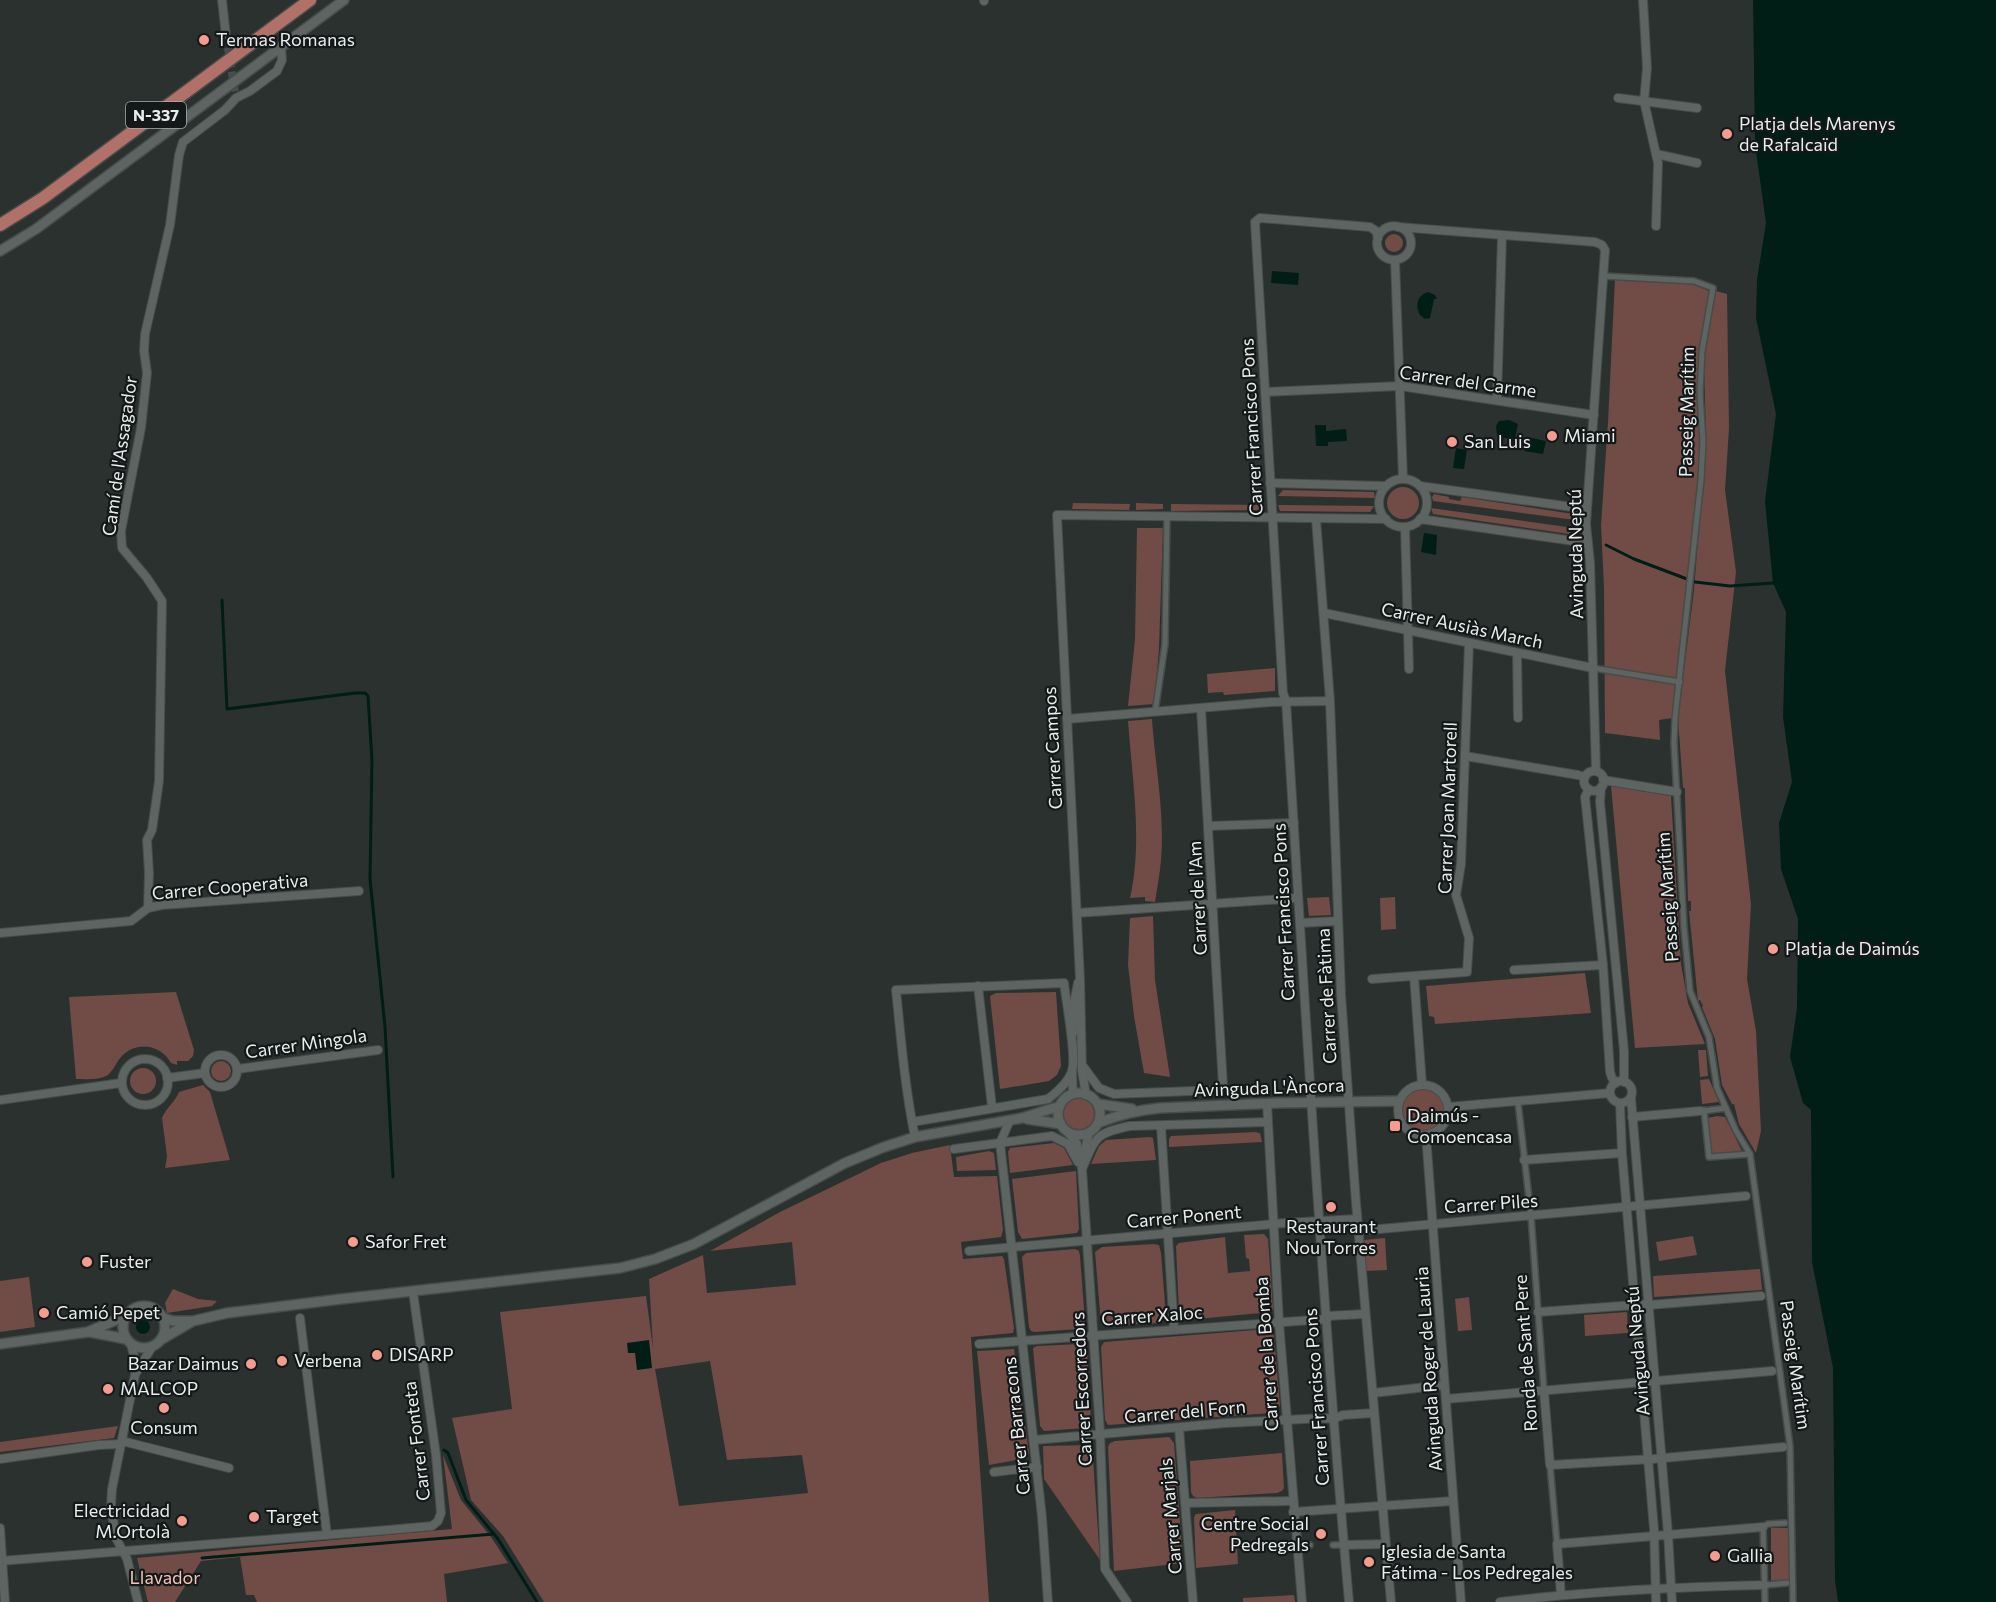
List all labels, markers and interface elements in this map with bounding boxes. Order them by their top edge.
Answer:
place label: Termas Romanas [216,28,355,50]
marker: Termas Romanas [197,33,211,47]
road number: N-337 [126,102,186,128]
place label: Platja dels Marenys de Rafalcaïd [1739,112,1896,155]
marker: Platja dels Marenys de Rafalcaïd [1720,127,1734,141]
street label: Carrer Francisco Pons [1235,338,1267,516]
street label: Passeig Marítim [1674,347,1698,477]
street label: Carrer del Carme [1398,361,1538,402]
street label: Camí de l'Assagador [97,374,141,537]
place label: Miami [1564,424,1616,446]
marker: Miami [1545,429,1559,443]
place label: San Luis [1464,430,1531,452]
marker: San Luis [1445,435,1459,449]
street label: Avinguda Neptú [1563,489,1587,619]
street label: Carrer Ausiàs March [1379,597,1545,653]
street label: Carrer Campos [1038,686,1066,810]
street label: Carrer Joan Martorell [1433,721,1461,894]
street label: Carrer Francisco Pons [1267,823,1299,1001]
street label: Passeig Marítim [1651,831,1683,963]
street label: Carrer de l'Am [1183,840,1211,956]
street label: Carrer Cooperativa [151,868,309,904]
street label: Carrer de Fàtima [1311,928,1341,1064]
place label: Platja de Daimús [1785,937,1920,959]
marker: Platja de Daimús [1766,942,1780,956]
street label: Carrer Mingola [244,1024,368,1062]
street label: Avinguda L'Àncora [1193,1073,1345,1101]
place label: Daimús - Comoencasa [1407,1104,1512,1147]
marker: Daimús - Comoencasa [1388,1119,1402,1133]
street label: Carrer Piles [1443,1189,1539,1217]
street label: Carrer Ponent [1126,1200,1242,1232]
marker: Restaurant Nou Torres [1324,1200,1338,1214]
place label: Restaurant Nou Torres [1286,1215,1376,1258]
place label: Safor Fret [365,1230,447,1252]
marker: Safor Fret [346,1235,360,1249]
place label: Fuster [99,1250,151,1272]
marker: Fuster [80,1255,94,1269]
street label: Avinguda Roger de Lauria [1410,1266,1446,1472]
street label: Ronda de Sant Pere [1509,1274,1541,1432]
street label: Carrer de la Bomba [1250,1276,1282,1432]
street label: Avinguda Neptú [1620,1285,1654,1417]
street label: Passeig Marítim [1776,1299,1816,1431]
street label: Carrer Xaloc [1100,1300,1204,1330]
place label: Camió Pepet [56,1301,160,1323]
marker: Camió Pepet [37,1306,51,1320]
street label: Carrer Francisco Pons [1299,1308,1333,1487]
street label: Carrer Escorredors [1066,1311,1096,1467]
place label: DISARP [389,1343,454,1365]
marker: DISARP [370,1348,384,1362]
place label: Verbena [294,1349,362,1371]
place label: Bazar Daimus [128,1352,239,1374]
marker: Verbena [275,1354,289,1368]
street label: Carrer Barracons [998,1356,1034,1496]
marker: Bazar Daimus [244,1357,258,1371]
place label: MALCOP [120,1377,198,1399]
street label: Carrer Fonteta [398,1380,434,1502]
marker: MALCOP [101,1382,115,1396]
street label: Carrer del Forn [1123,1395,1247,1427]
marker: Consum [157,1401,171,1415]
place label: Consum [130,1416,198,1438]
street label: Carrer Marjals [1154,1457,1186,1575]
place label: Electricidad M.Ortolà [73,1499,170,1542]
place label: Target [266,1505,319,1527]
marker: Target [247,1510,261,1524]
place label: Centre Social Pedregals [1201,1512,1309,1555]
marker: Electricidad M.Ortolà [175,1514,189,1528]
marker: Centre Social Pedregals [1314,1527,1328,1541]
place label: Iglesia de Santa Fátima - Los Pedregales [1381,1540,1573,1583]
place label: Gallia [1727,1544,1773,1566]
marker: Gallia [1708,1549,1722,1563]
marker: Iglesia de Santa Fátima - Los Pedregales [1362,1555,1376,1569]
park label: Llavador [130,1566,200,1588]

